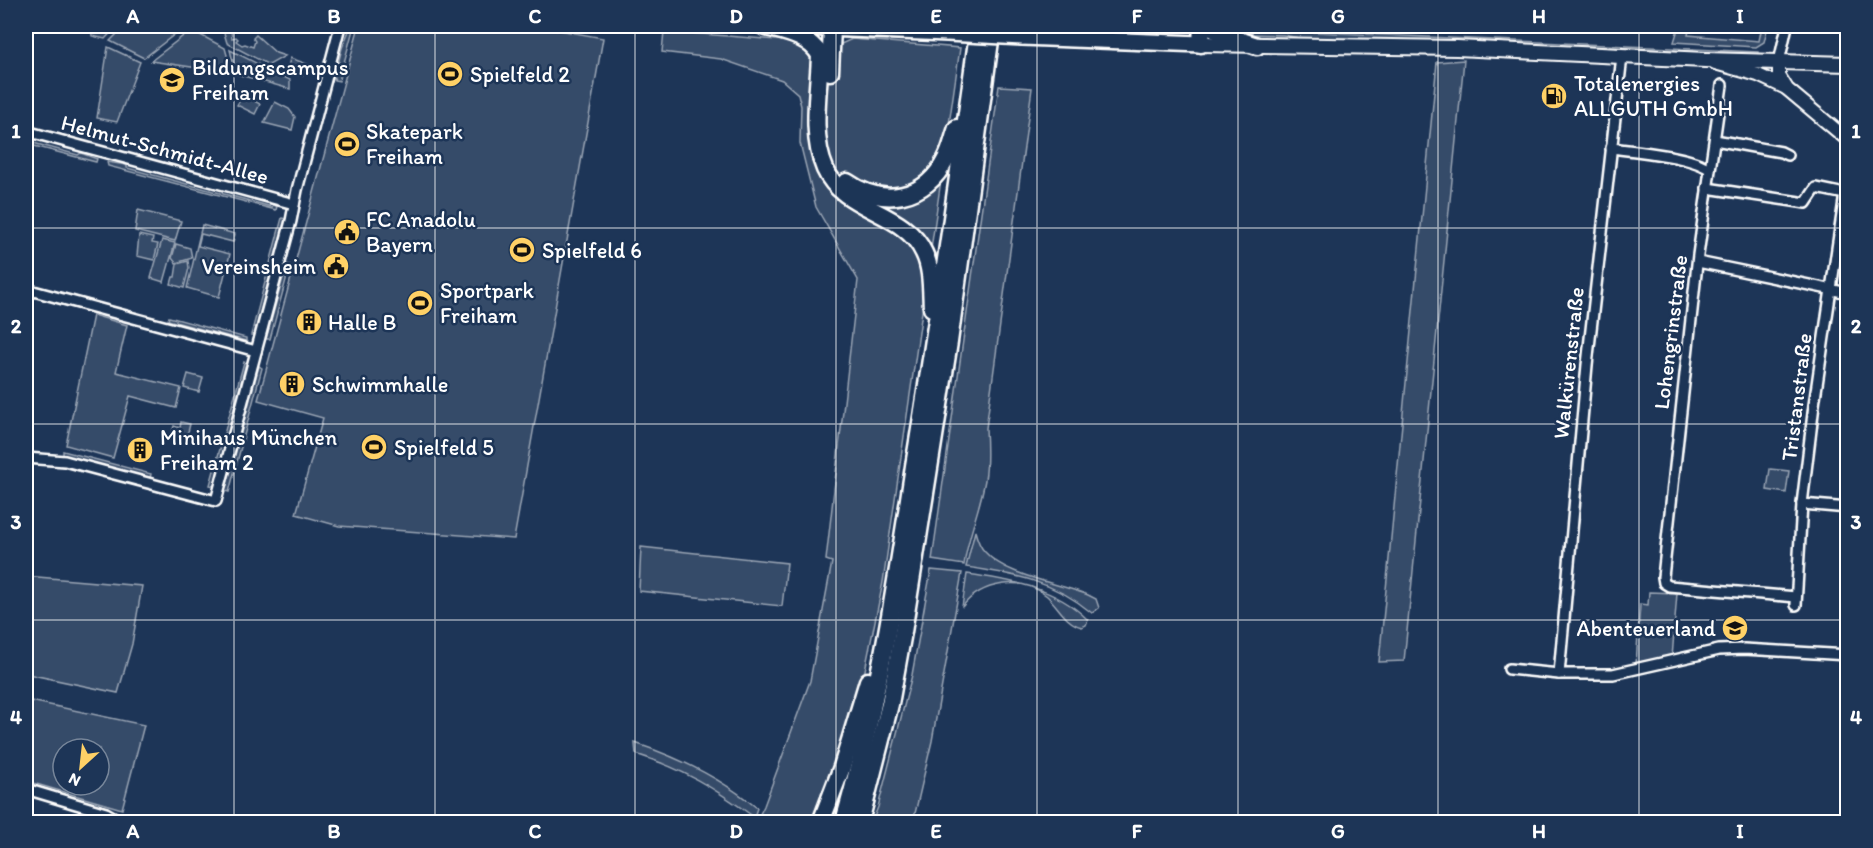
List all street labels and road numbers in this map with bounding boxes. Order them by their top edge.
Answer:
street label: Helmut-Schmidt-Allee [58,109,271,190]
street label: Lohengrinstraße [1648,253,1693,411]
street label: Walkürenstraße [1547,286,1590,440]
street label: Tristanstraße [1775,332,1818,463]

